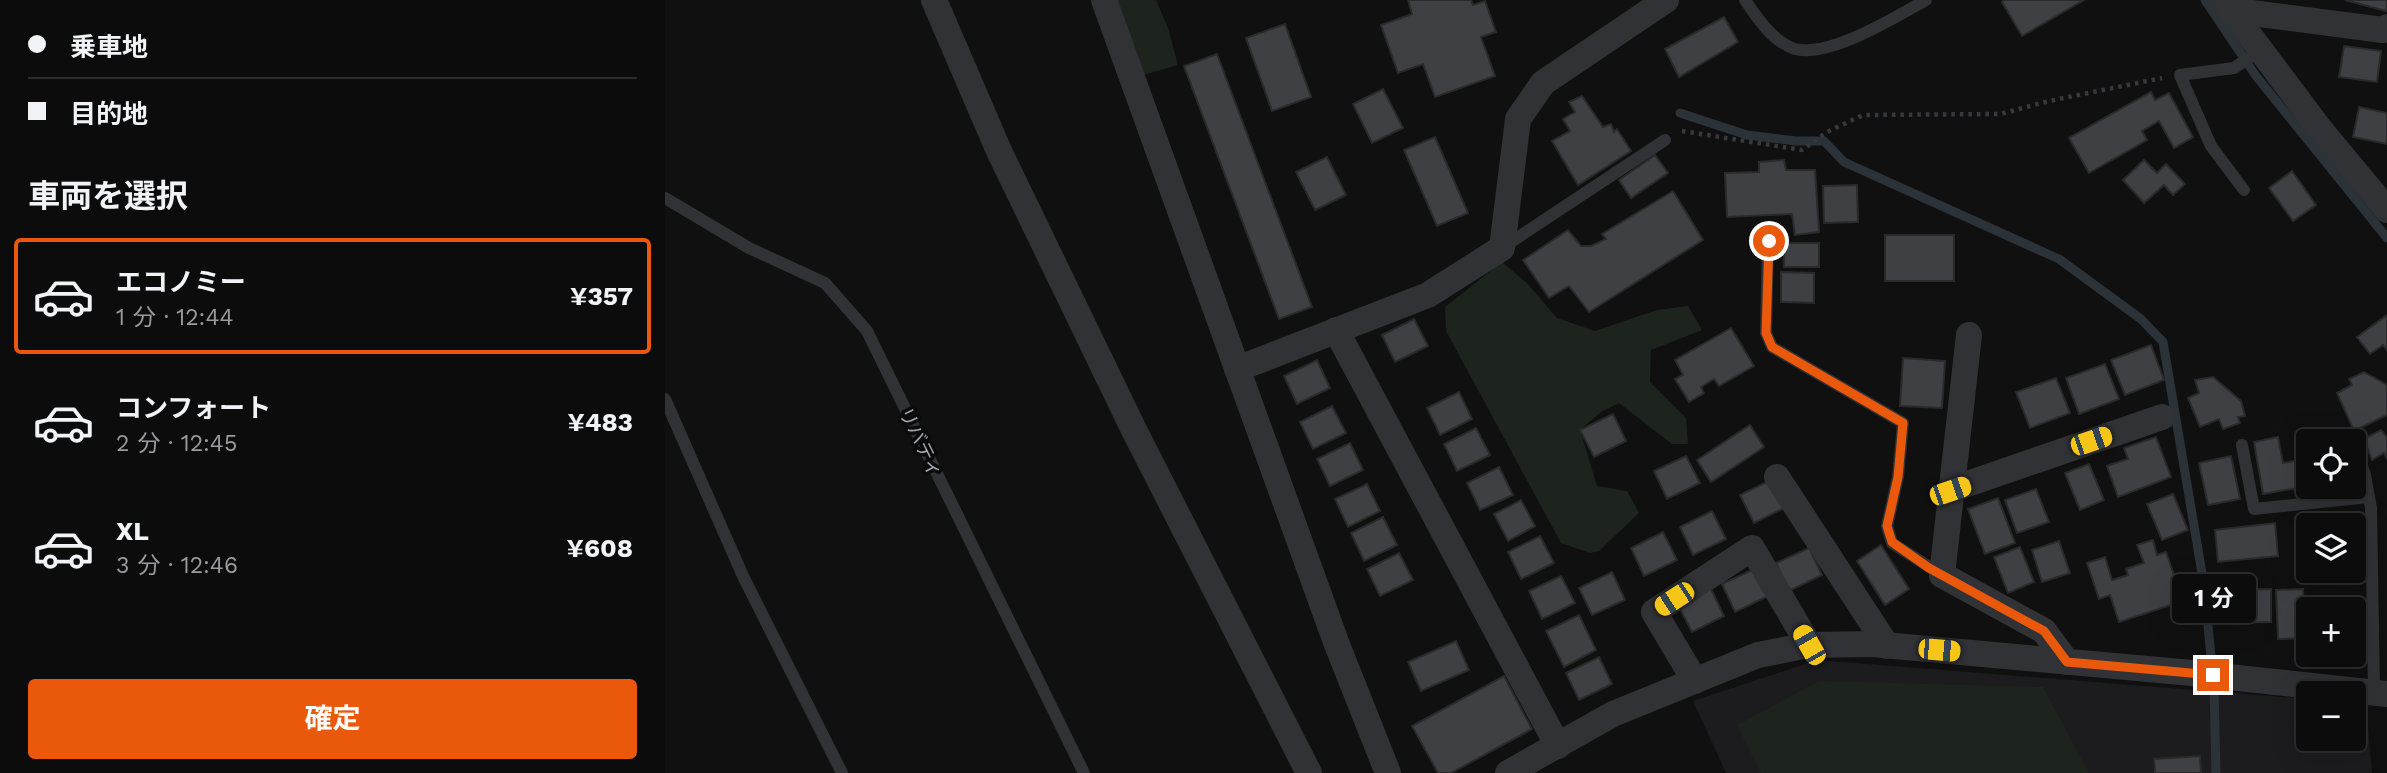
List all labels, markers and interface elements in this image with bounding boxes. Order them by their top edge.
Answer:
text: 乗車地 [70,32,148,62]
text: 目的地 [70,99,148,129]
text: 車両を選択 [28,177,188,215]
route start [1753,225,1785,257]
icon: car [32,265,95,328]
text: エコノミー [116,267,246,297]
text: ¥357 [570,281,633,311]
text: 1 分 · 12:44 [116,304,234,331]
icon: car [32,391,95,454]
text: コンフォート [116,393,271,423]
street label: リバティ [894,404,947,481]
text: ¥483 [567,407,633,437]
car [2068,424,2115,458]
map controls [2296,429,2366,751]
button: locate [2296,429,2366,499]
text: 2 分 · 12:45 [116,430,237,457]
car [1927,474,1974,508]
button: layers [2296,513,2366,583]
text: XL [116,516,149,546]
icon: car [32,517,95,580]
text: ¥608 [567,533,633,563]
text: 3 分 · 12:46 [116,552,238,579]
callout: 1 分 [2171,574,2255,622]
car [1651,579,1698,619]
text: 1 分 [2194,585,2234,612]
button: + [2296,597,2366,667]
car [1790,622,1829,668]
car [1918,638,1961,662]
route end [2197,659,2229,691]
button: 確定 [28,679,637,759]
button: − [2296,681,2366,751]

